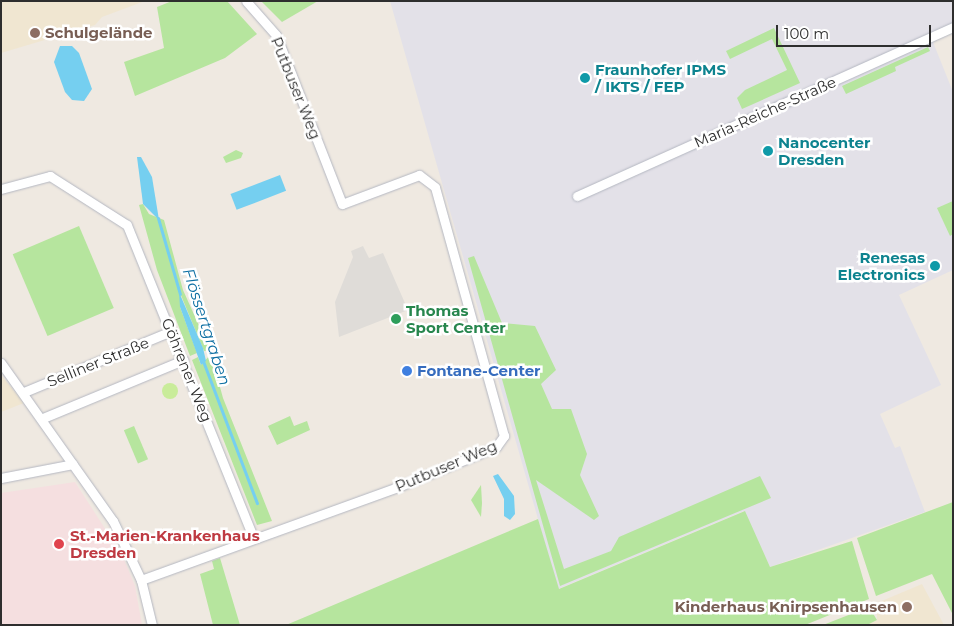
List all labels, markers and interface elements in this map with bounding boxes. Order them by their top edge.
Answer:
scale bar [779,15,934,47]
place label: Schulgelände [45,24,153,42]
text: 100 m [784,24,829,43]
marker: Schulgelände [29,27,41,39]
street label: Putbuser Weg [267,34,325,142]
place label: Fraunhofer IPMS / IKTS / FEP [595,60,726,95]
marker: Fraunhofer IPMS / IKTS / FEP [579,72,591,84]
street label: Maria-Reiche-Straße [691,73,839,151]
place label: Nanocenter Dresden [778,133,870,168]
marker: Nanocenter Dresden [762,145,774,157]
place label: Renesas Electronics [838,248,925,283]
marker: Renesas Electronics [929,260,941,272]
water label: Flössertgraben [178,266,234,388]
place label: Thomas Sport Center [406,301,506,336]
marker: Thomas Sport Center [390,313,402,325]
street label: Göhrener Weg [158,315,216,425]
street label: Selliner Straße [44,333,152,391]
place label: Fontane-Center [417,362,541,380]
marker: Fontane-Center [401,365,413,377]
street label: Putbuser Weg [392,436,500,496]
place label: St.-Marien-Krankenhaus Dresden [70,526,260,561]
marker: St.-Marien-Krankenhaus Dresden [52,537,66,551]
place label: Kinderhaus Knirpsenhausen [674,598,897,616]
marker: Kinderhaus Knirpsenhausen [901,601,913,613]

